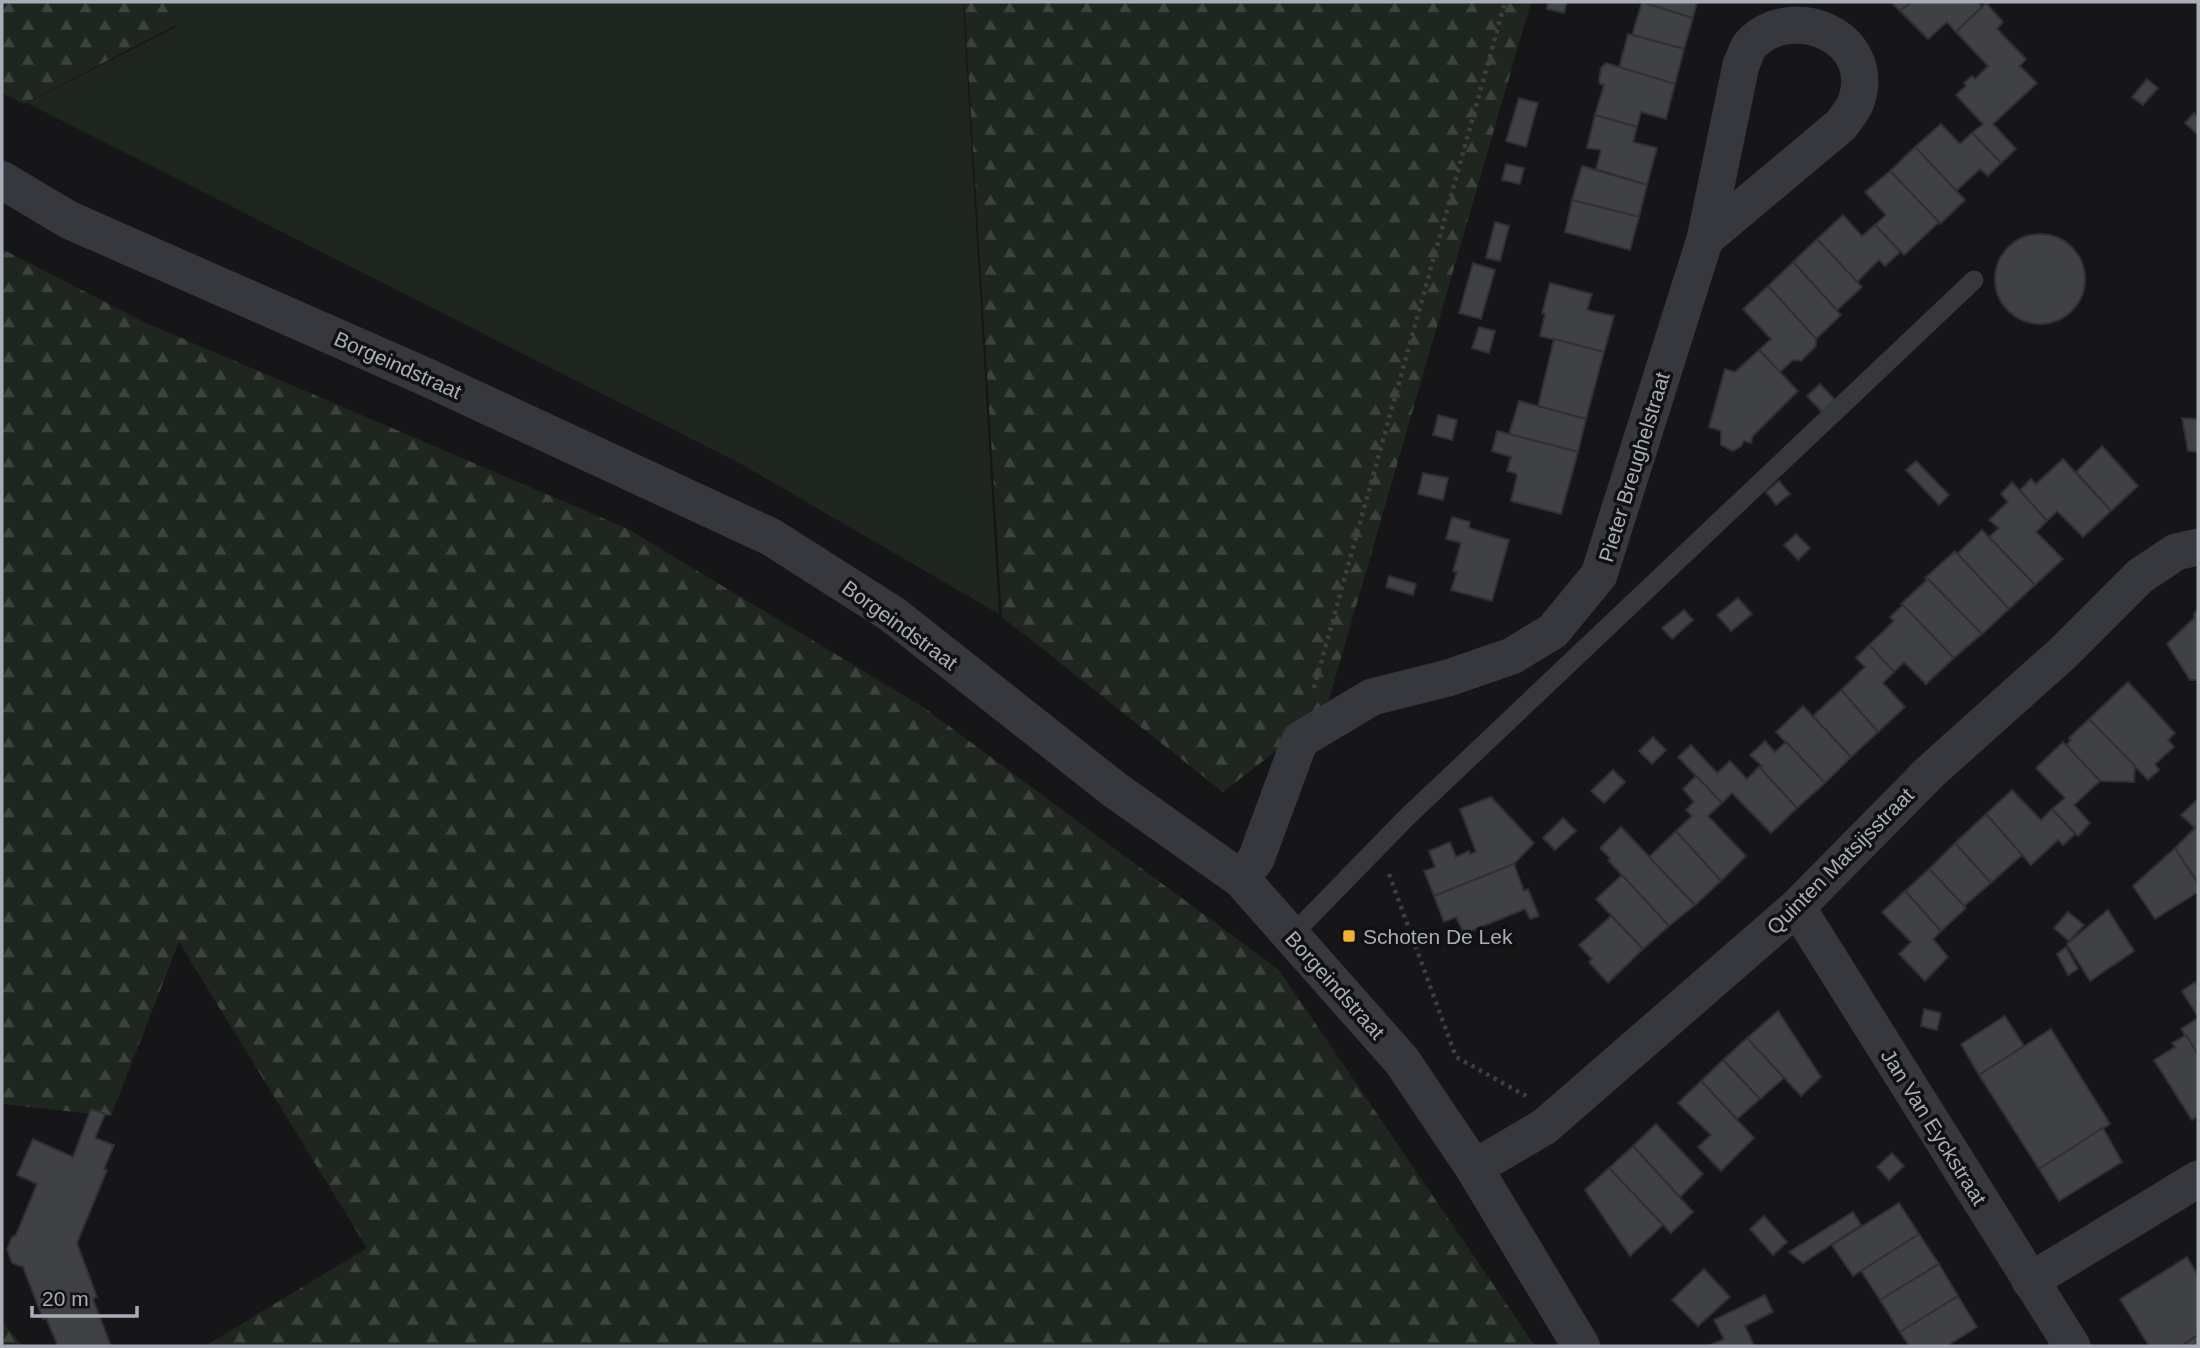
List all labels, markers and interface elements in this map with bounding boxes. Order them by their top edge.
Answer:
street label: Borgeindstraat [331,327,465,403]
street label: Pieter Breughelstraat [1594,369,1674,565]
street label: Borgeindstraat [838,576,962,675]
street label: Quinten Matsijsstraat [1762,783,1918,939]
place label: Schoten De Lek [1363,925,1513,948]
street label: Borgeindstraat [1281,927,1389,1044]
marker: Schoten De Lek [1341,928,1357,944]
street label: Jan Van Eyckstraat [1877,1045,1991,1209]
scale bar [32,1274,136,1318]
text: 20 m [42,1287,89,1310]

